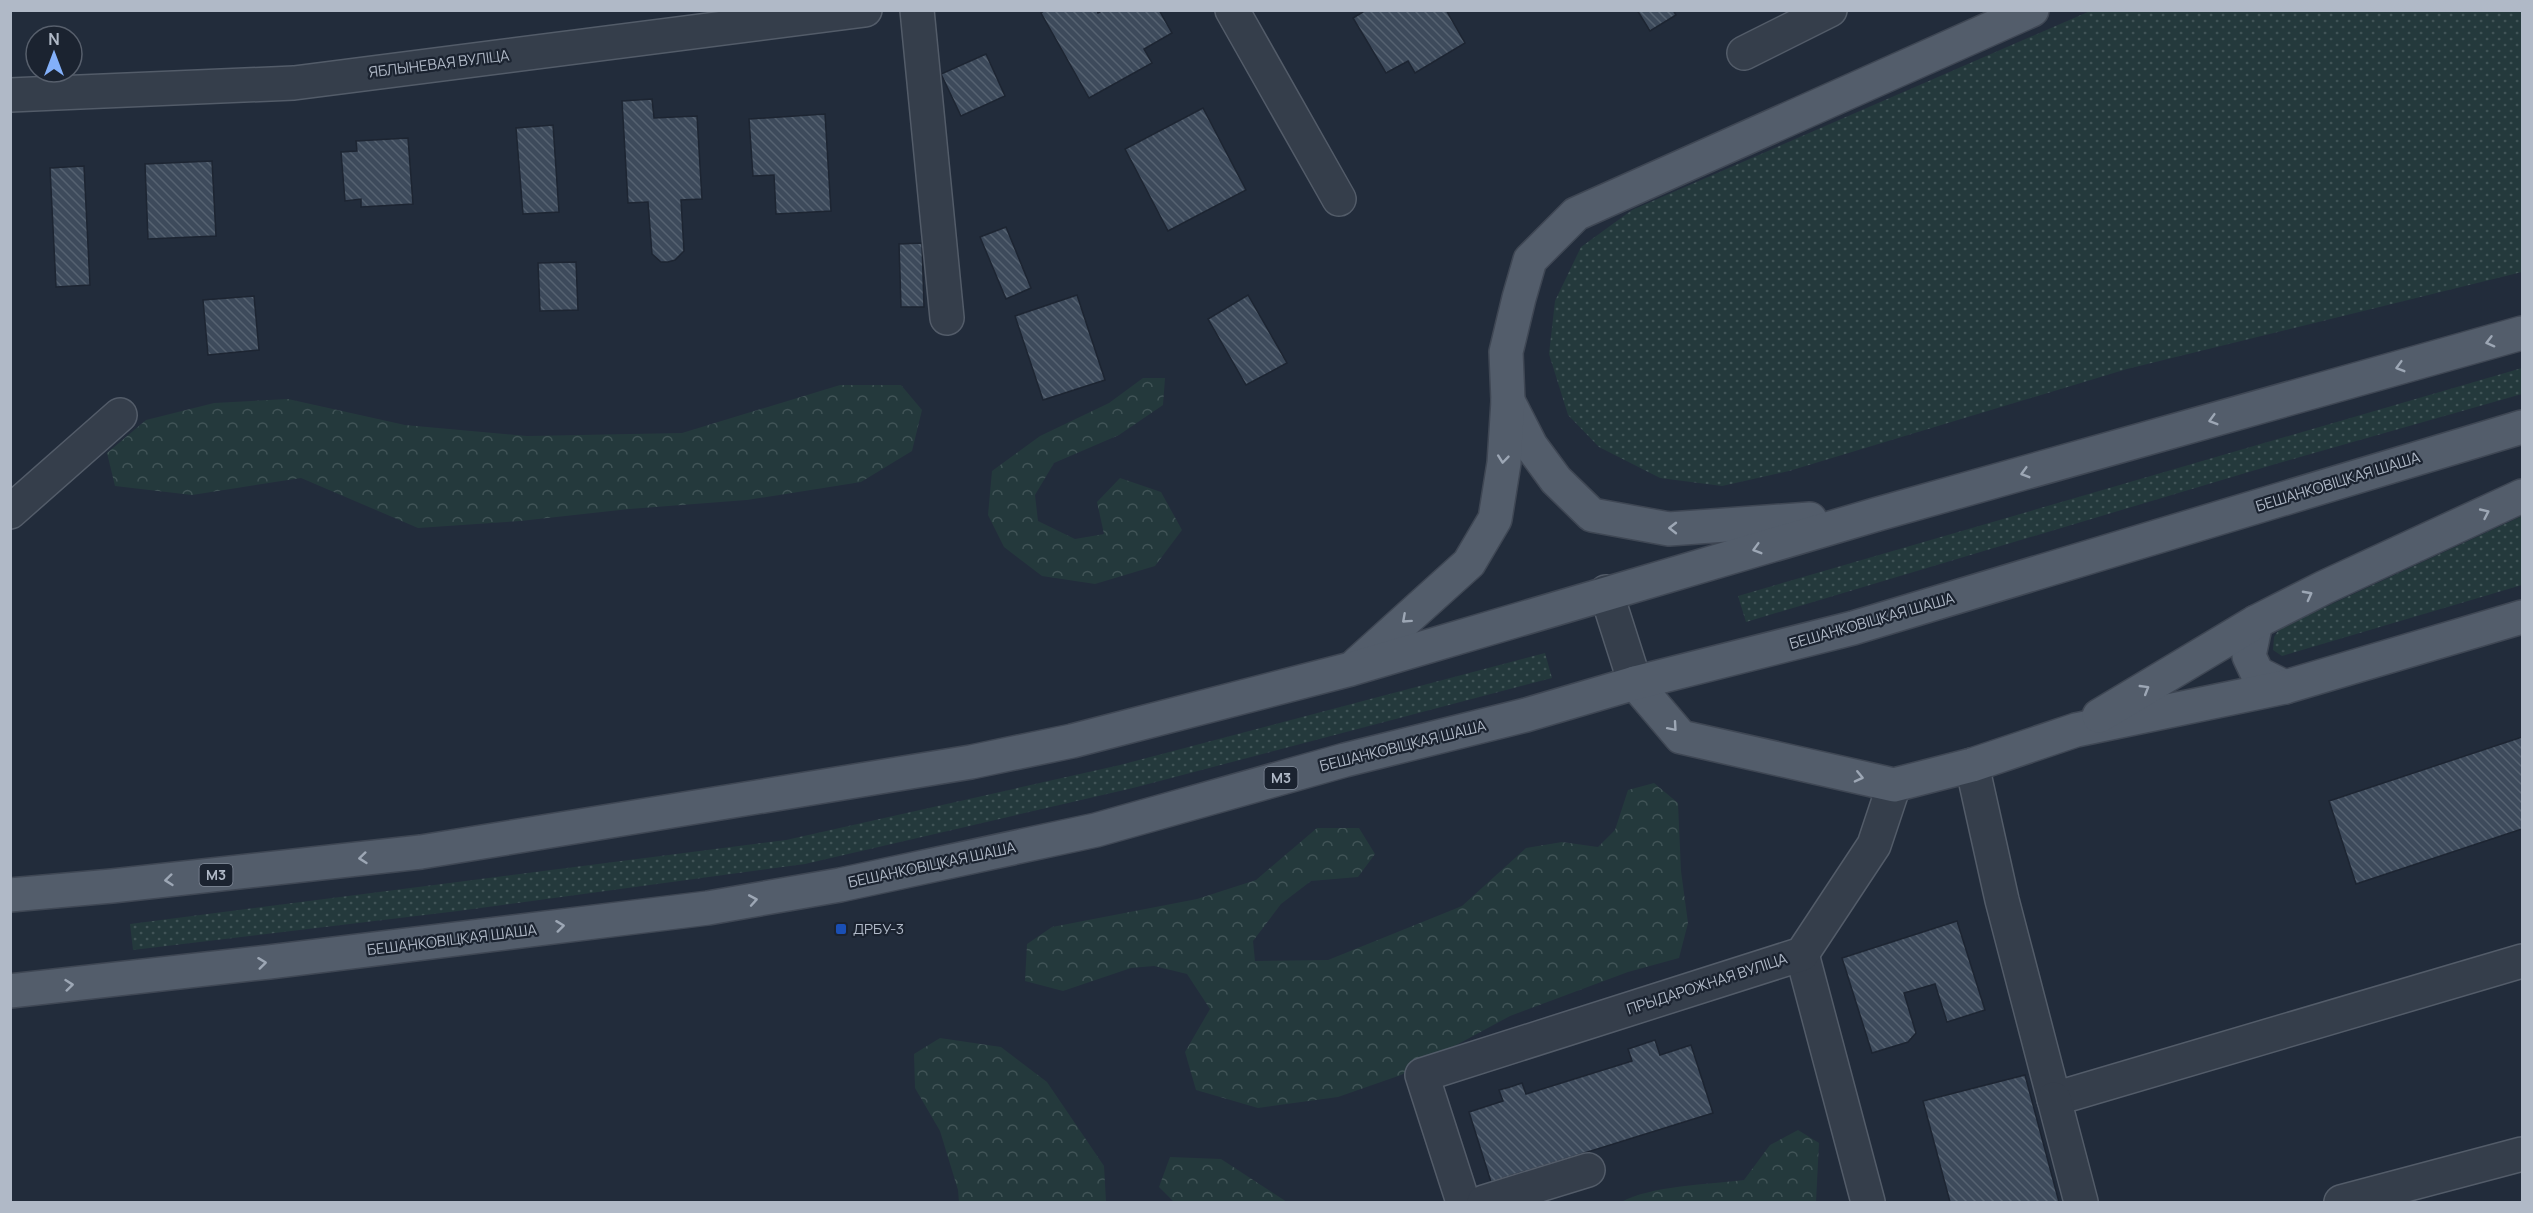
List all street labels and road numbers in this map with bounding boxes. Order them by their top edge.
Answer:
street label: ЯБЛЫНЕВАЯ ВУЛІЦА [367,44,511,83]
street label: БЕШАНКОВІЦКАЯ ШАША [2253,446,2423,517]
street label: БЕШАНКОВІЦКАЯ ШАША [1787,587,1957,654]
street label: БЕШАНКОВІЦКАЯ ШАША [1317,715,1489,776]
road number: М3 [1264,767,1298,789]
street label: БЕШАНКОВІЦКАЯ ШАША [846,836,1018,893]
road number: М3 [200,864,232,886]
street label: БЕШАНКОВІЦКАЯ ШАША [366,919,538,960]
street label: ПРЫДАРОЖНАЯ ВУЛІЦА [1624,947,1790,1019]

